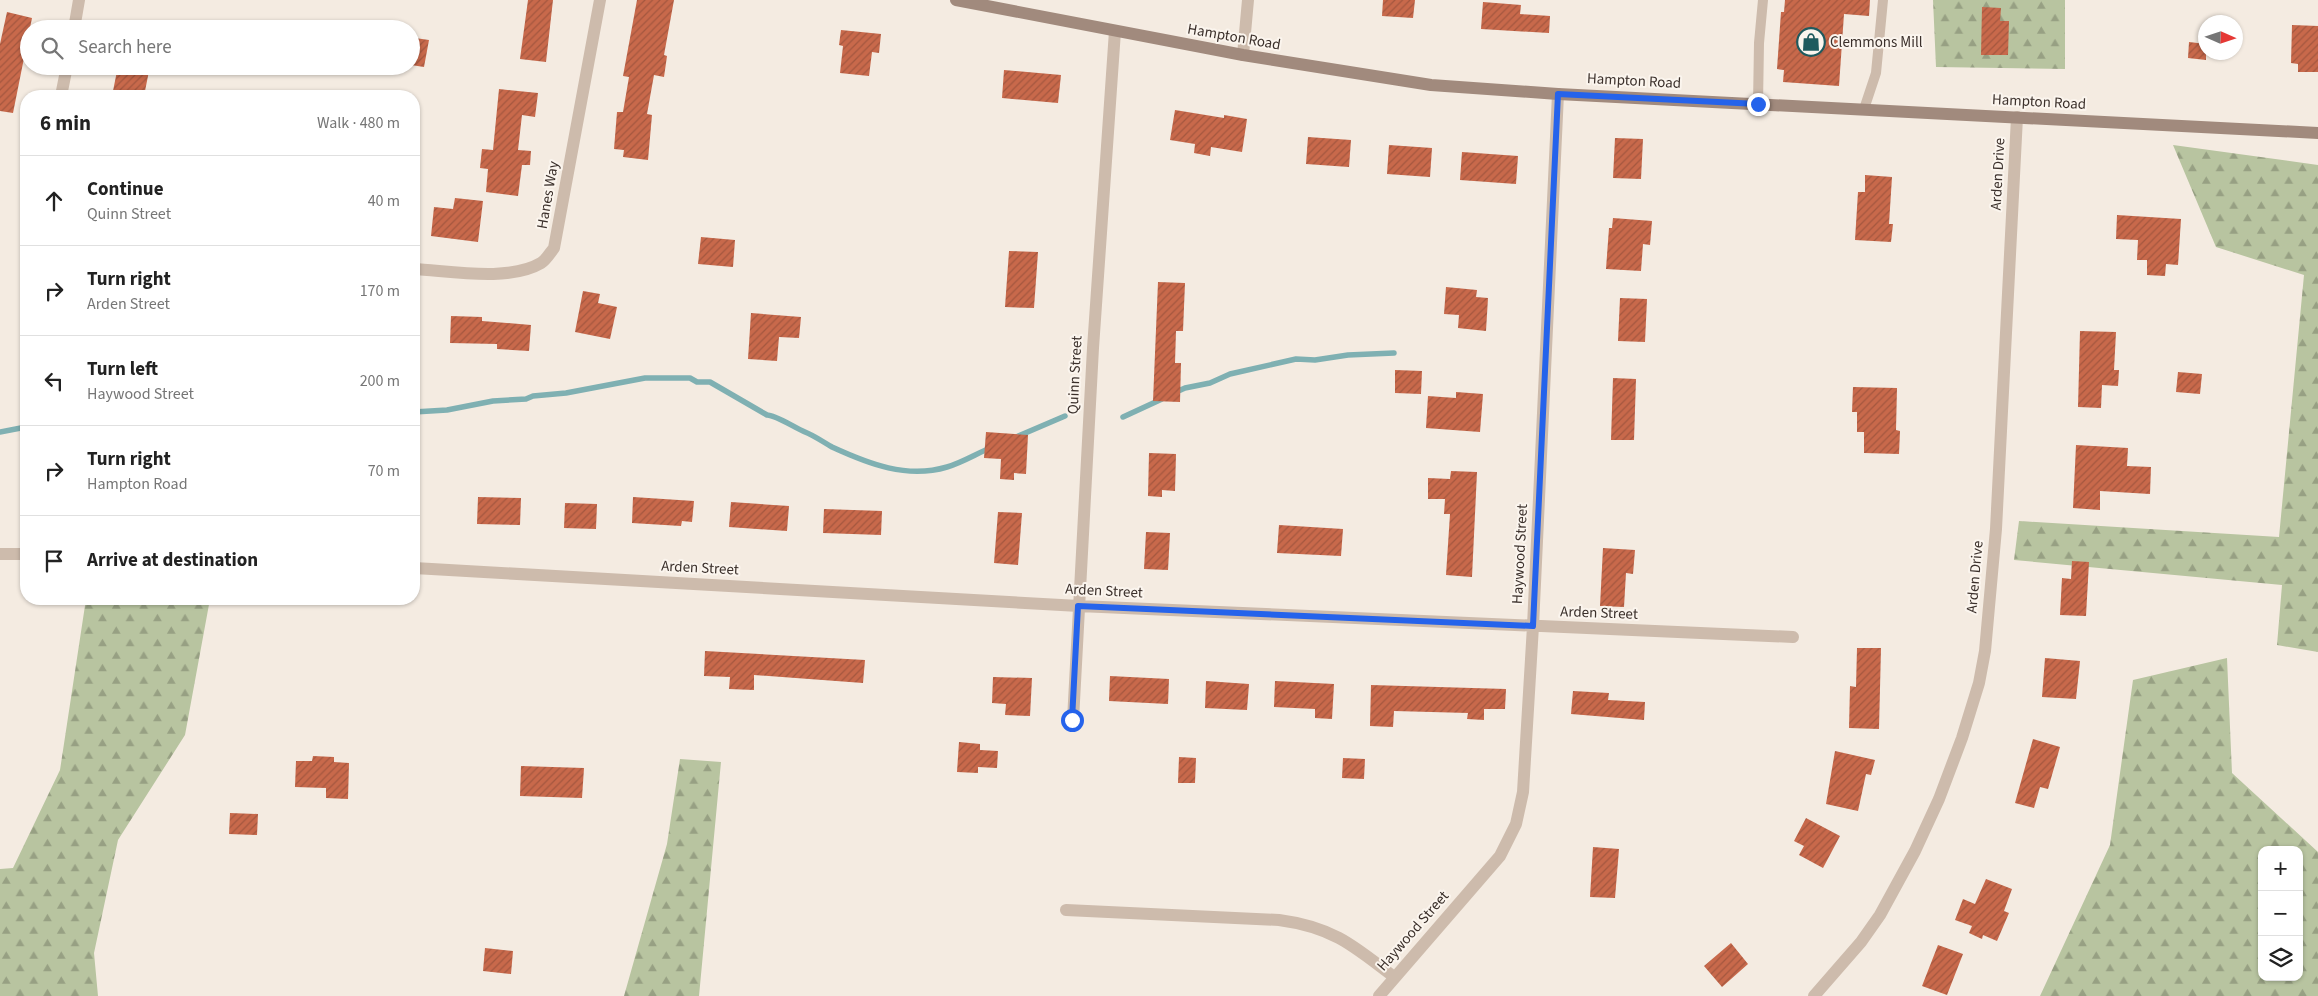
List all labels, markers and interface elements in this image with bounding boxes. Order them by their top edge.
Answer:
north arrow [2198,15,2243,60]
street label: Hampton Road [1186,18,1282,56]
search box [20,20,420,75]
shop icon: Clemmons Mill [1796,27,1826,57]
place label: Clemmons Mill [1830,32,1923,53]
icon: search [38,34,66,62]
text: Search here [78,34,172,61]
street label: Hampton Road [1586,68,1682,94]
street label: Hampton Road [1991,89,2087,115]
route end [1747,93,1770,116]
text: 6 min [40,108,91,138]
text: Walk · 480 m [317,112,400,134]
street label: Arden Drive [1986,137,2010,211]
street label: Hanes Way [532,160,564,230]
text: Continue [87,176,164,203]
icon: ahead [40,187,68,215]
text: 40 m [368,190,400,212]
text: Quinn Street [87,203,171,225]
text: Turn right [87,266,171,293]
icon: right [40,277,68,305]
text: 170 m [360,280,400,302]
text: Arden Street [87,293,170,315]
street label: Quinn Street [1062,335,1088,415]
text: Turn left [87,356,158,383]
icon: left [40,367,68,395]
text: 200 m [360,370,400,392]
text: Haywood Street [87,383,194,405]
text: Turn right [87,446,171,473]
icon: right [40,457,68,485]
text: 70 m [368,460,400,482]
text: Hampton Road [87,473,188,495]
street label: Haywood Street [1507,503,1533,605]
street label: Arden Drive [1961,540,1989,614]
icon: arrive [40,547,68,575]
text: Arrive at destination [87,547,258,574]
street label: Arden Street [661,555,739,581]
street label: Arden Street [1065,578,1143,604]
street label: Arden Street [1560,601,1638,625]
route start [1061,709,1084,732]
map controls [2258,846,2303,981]
button: + [2258,846,2303,891]
street label: Haywood Street [1372,886,1454,976]
button: − [2258,891,2303,936]
button: layers [2258,936,2303,981]

